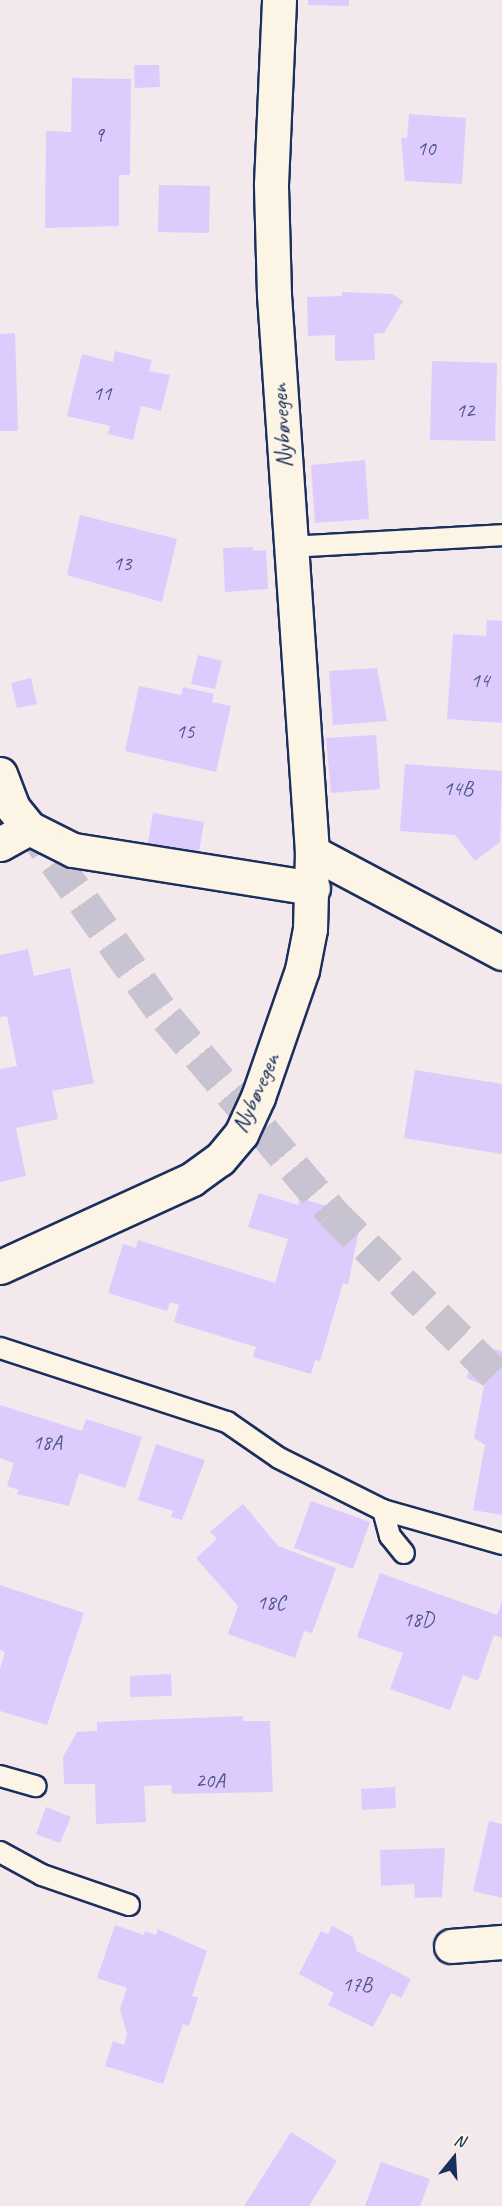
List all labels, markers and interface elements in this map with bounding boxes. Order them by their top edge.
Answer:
house number: 9 [94,121,104,147]
house number: 10 [417,135,435,161]
house number: 11 [93,380,111,406]
street label: Nybøvegen [265,383,299,469]
house number: 12 [456,397,474,423]
house number: 13 [113,550,131,576]
house number: 14 [471,667,489,693]
house number: 15 [176,718,194,744]
house number: 14B [443,775,473,801]
street label: Nybøvegen [226,1049,286,1137]
house number: 18A [32,1429,62,1455]
house number: 18C [257,1589,285,1615]
house number: 18D [402,1606,434,1632]
house number: 20A [195,1767,225,1793]
house number: 17B [342,1971,372,1997]
north arrow [424,2128,484,2188]
text: N [452,2130,467,2152]

